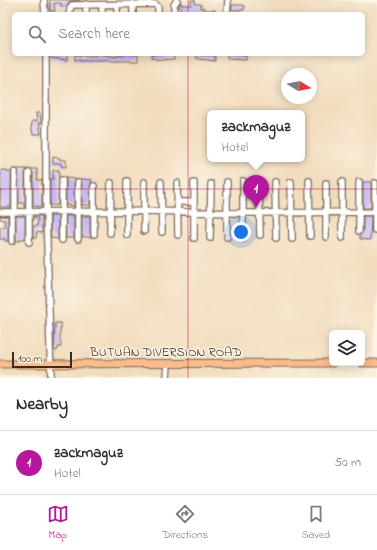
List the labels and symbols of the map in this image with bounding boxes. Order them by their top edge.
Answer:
north arrow [281,68,317,104]
pin: 1 [243,175,269,208]
your location [231,222,251,242]
street label: BUTUAN DIVERSION ROAD [89,343,242,362]
scale bar [12,350,72,369]

